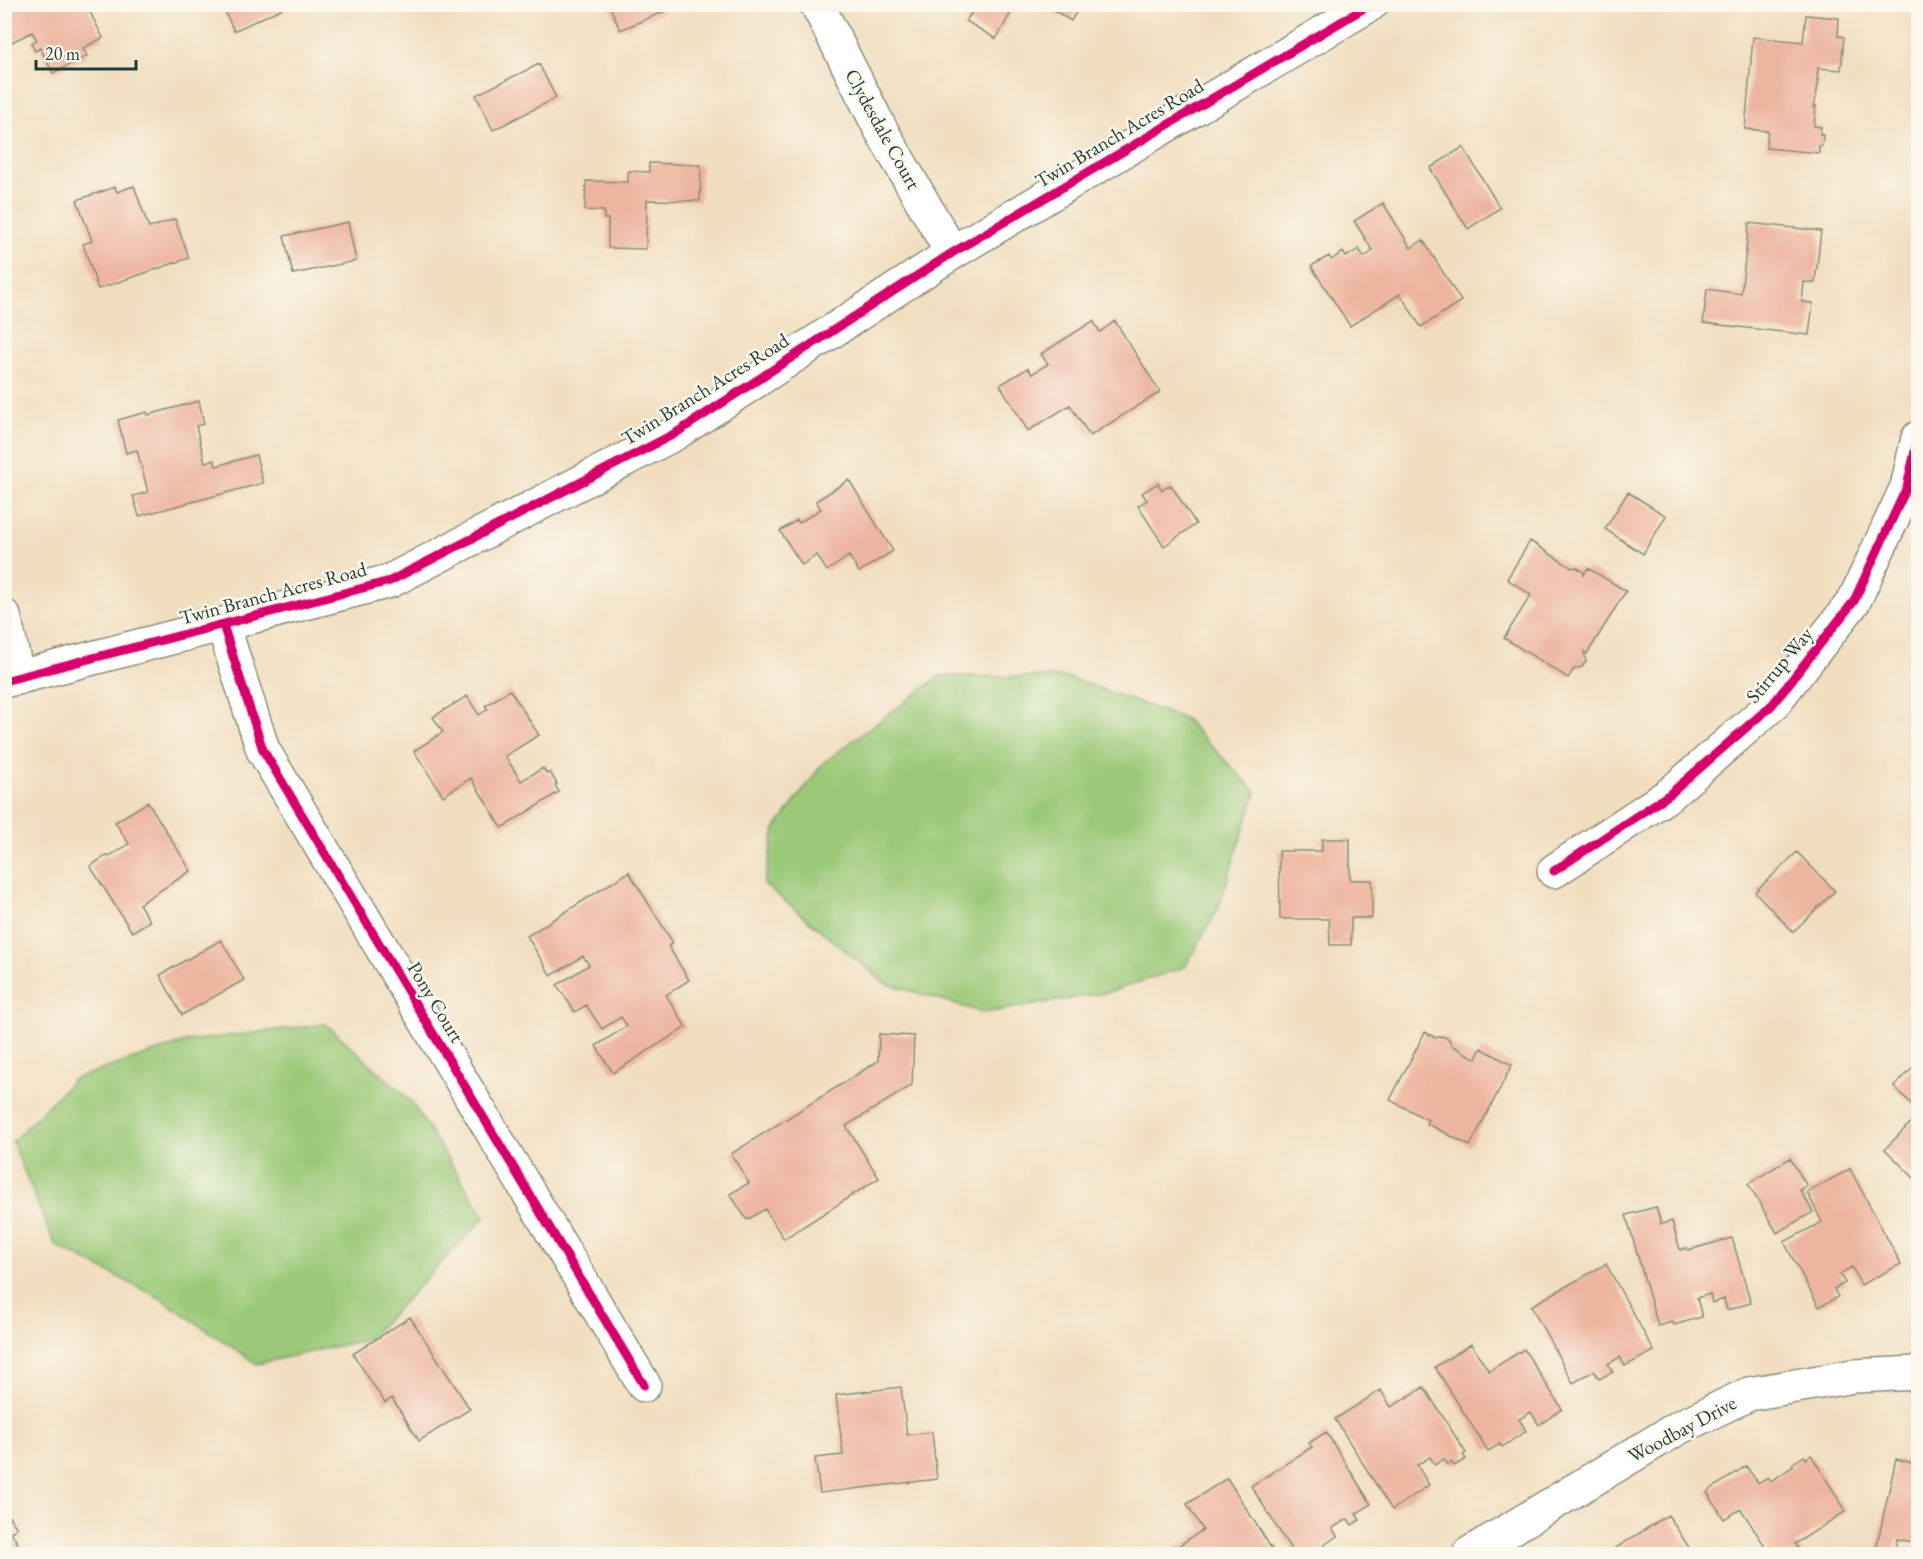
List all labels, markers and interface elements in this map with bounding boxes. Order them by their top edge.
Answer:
scale bar [36,33,136,71]
text: 20 m [45,42,80,65]
street label: Clydesdale Court [839,64,927,194]
street label: Twin Branch Acres Road [1030,72,1209,194]
street label: Twin Branch Acres Road [617,327,794,451]
street label: Twin Branch Acres Road [177,555,370,630]
street label: Stirrup Way [1740,621,1819,708]
street label: Pony Court [402,957,471,1048]
street label: Woodbay Drive [1623,1389,1741,1469]

